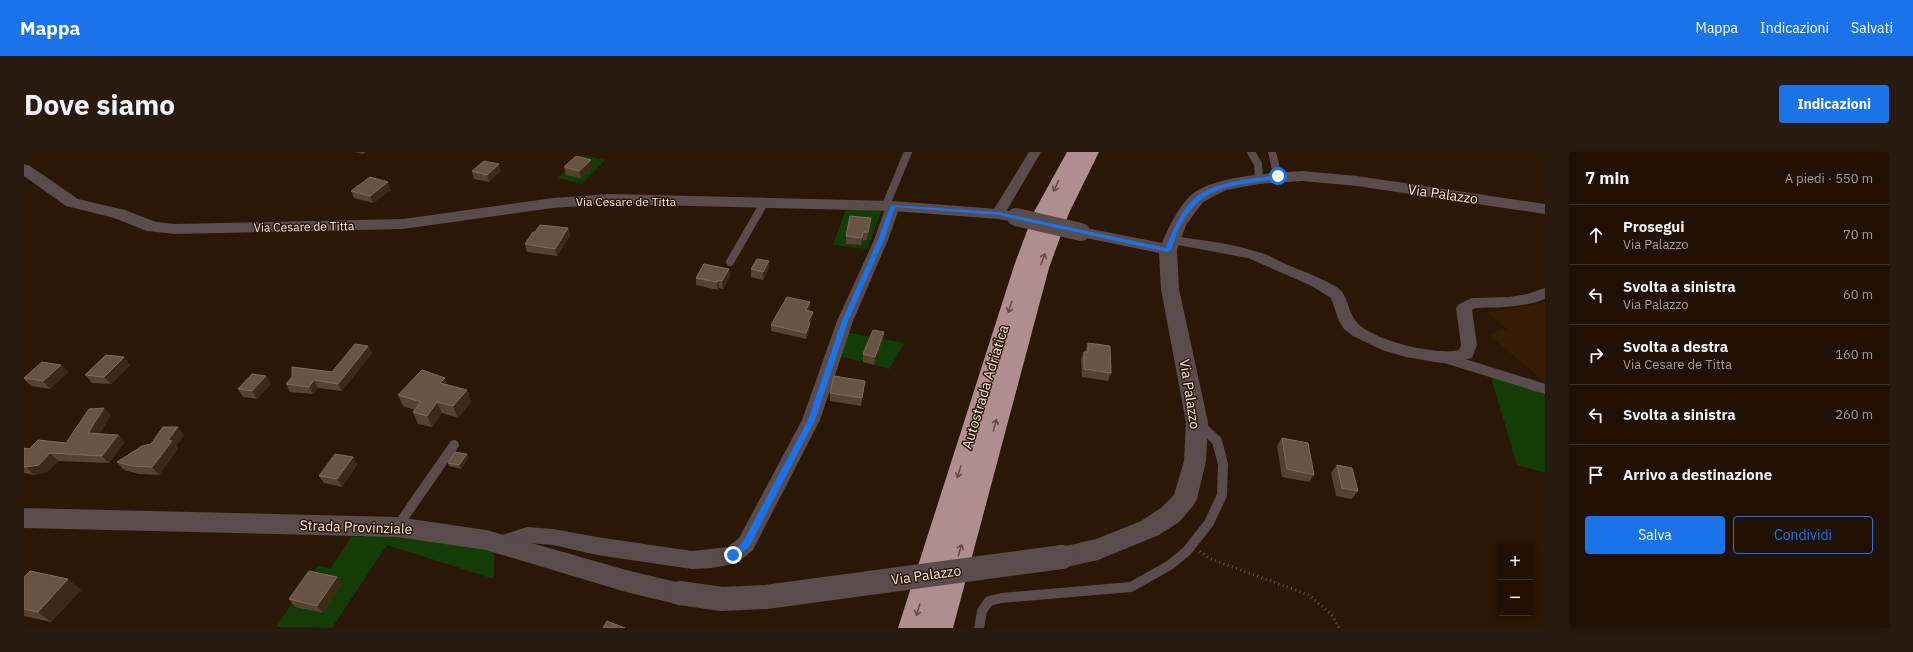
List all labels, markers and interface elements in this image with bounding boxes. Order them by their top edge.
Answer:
text: Mappa [20,16,80,40]
text: Mappa [1696,19,1738,37]
text: Indicazioni [1760,19,1829,37]
text: Salvati [1851,19,1893,37]
button: Indicazioni [1779,85,1889,123]
text: Dove siamo [24,86,175,123]
route start [1269,167,1287,185]
text: 7 min [1585,167,1629,189]
text: A piedi · 550 m [1785,170,1873,187]
one-way arrow [1052,180,1059,192]
street label: Via Palazzo [1407,180,1479,208]
street label: Via Cesare de Titta [576,194,677,209]
text: Prosegui [1623,217,1685,236]
street label: Via Cesare de Titta [254,218,355,235]
icon: ahead [1585,224,1607,246]
text: 70 m [1843,226,1873,243]
text: Via Palazzo [1623,236,1689,253]
one-way arrow [1040,253,1047,266]
text: Svolta a sinistra [1623,277,1736,296]
icon: left [1585,284,1607,306]
text: 60 m [1843,286,1873,303]
text: Via Palazzo [1623,296,1689,313]
one-way arrow [1005,301,1013,313]
street label: Autostrada Adriatica [958,322,1013,451]
text: Svolta a destra [1623,337,1728,356]
icon: right [1585,344,1607,366]
text: 160 m [1835,346,1873,363]
text: Via Cesare de Titta [1623,356,1732,373]
street label: Via Palazzo [1176,358,1204,430]
icon: left [1585,404,1607,426]
text: Svolta a sinistra [1623,405,1736,424]
text: 260 m [1835,406,1873,423]
one-way arrow [992,418,999,431]
icon: arrive [1585,464,1607,486]
text: Arrivo a destinazione [1623,465,1772,484]
one-way arrow [955,466,963,478]
street label: Strada Provinziale [299,516,413,538]
button: Salva [1585,516,1725,554]
button: Condividi [1733,516,1873,554]
one-way arrow [957,544,965,557]
map controls [1497,544,1533,616]
button: + [1497,544,1533,580]
route end [724,546,742,564]
street label: Via Palazzo [890,561,962,589]
button: − [1497,580,1533,616]
one-way arrow [914,603,921,616]

